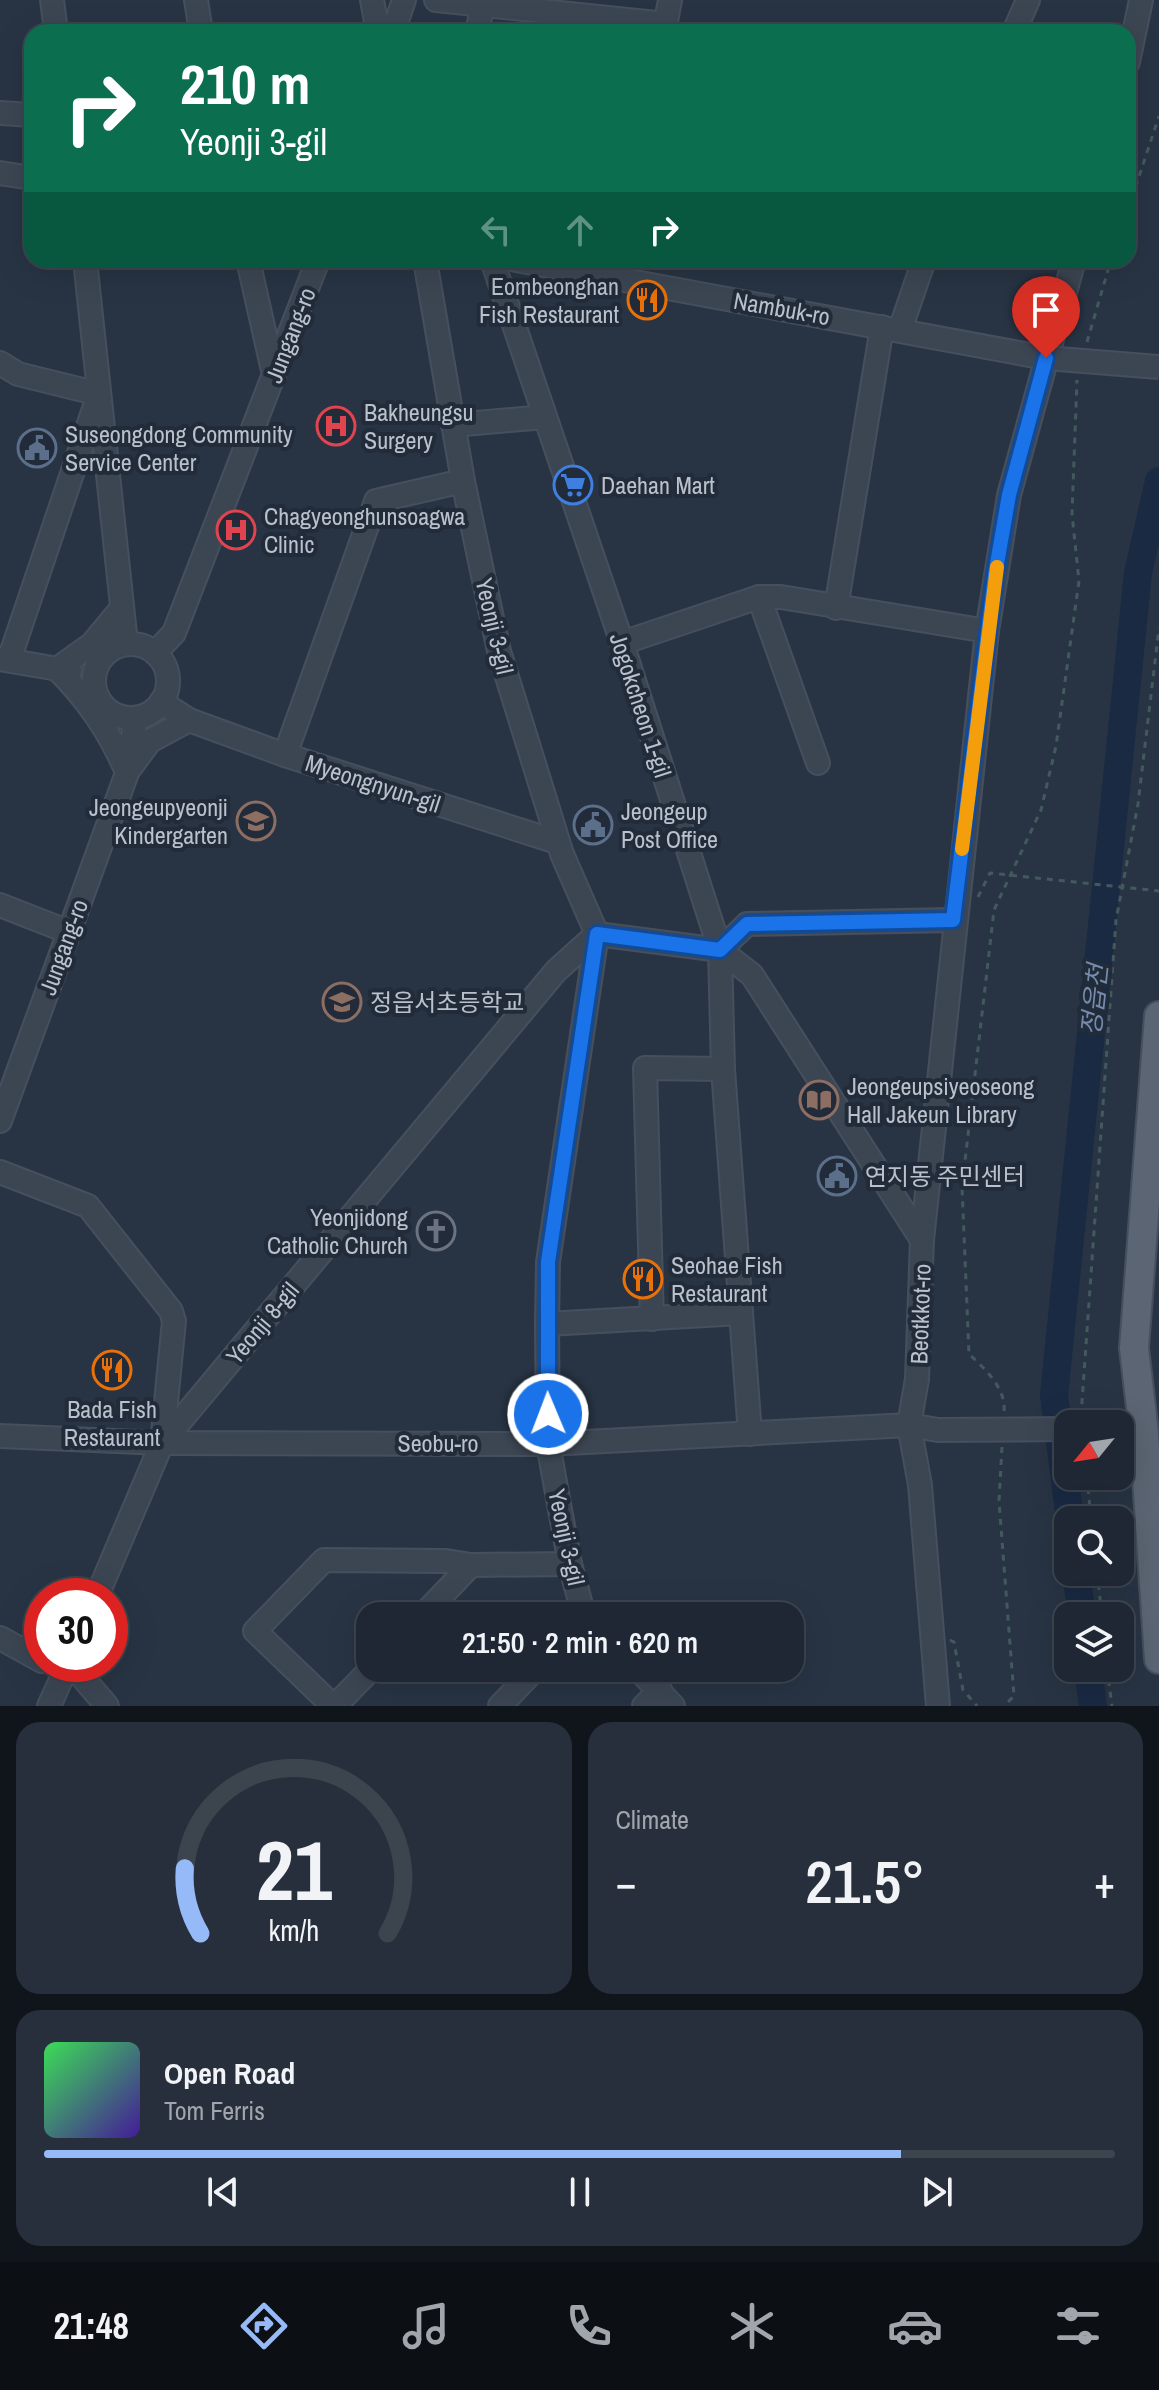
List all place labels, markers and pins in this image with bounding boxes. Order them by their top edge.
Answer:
place label: Eombeonghan Fish Restaurant [479,270,620,330]
pin [1012,276,1080,358]
restaurant icon: Eombeonghan Fish Restaurant [626,279,668,321]
place label: Bakheungsu Surgery [364,396,473,456]
hospital icon: Bakheungsu Surgery [315,405,357,447]
place label: Suseongdong Community Service Center [65,418,293,478]
public building icon: Suseongdong Community Service Center [16,427,58,469]
supermarket icon: Daehan Mart [552,464,594,506]
place label: Daehan Mart [601,469,715,501]
place label: Chagyeonghunsoagwa Clinic [264,500,465,560]
hospital icon: Chagyeonghunsoagwa Clinic [215,509,257,551]
place label: Jeongeupyeonji Kindergarten [89,791,228,851]
place label: Jeongeup Post Office [621,795,718,855]
school or university icon: Jeongeupyeonji Kindergarten [235,800,277,842]
public building icon: Jeongeup Post Office [572,804,614,846]
school or university icon: 정읍서초등학교 [321,981,363,1023]
place label: 정읍서초등학교 [370,986,525,1018]
place label: Jeongeupsiyeoseong Hall Jakeun Library [847,1070,1034,1130]
library icon: Jeongeupsiyeoseong Hall Jakeun Library [798,1079,840,1121]
public building icon: 연지동 주민센터 [816,1155,858,1197]
place label: 연지동 주민센터 [865,1160,1025,1192]
place label: Yeonjidong Catholic Church [267,1201,408,1261]
church icon: Yeonjidong Catholic Church [415,1210,457,1252]
place label: Seohae Fish Restaurant [671,1249,783,1309]
restaurant icon: Seohae Fish Restaurant [622,1258,664,1300]
restaurant icon: Bada Fish Restaurant [91,1349,133,1391]
place label: Bada Fish Restaurant [64,1393,161,1453]

